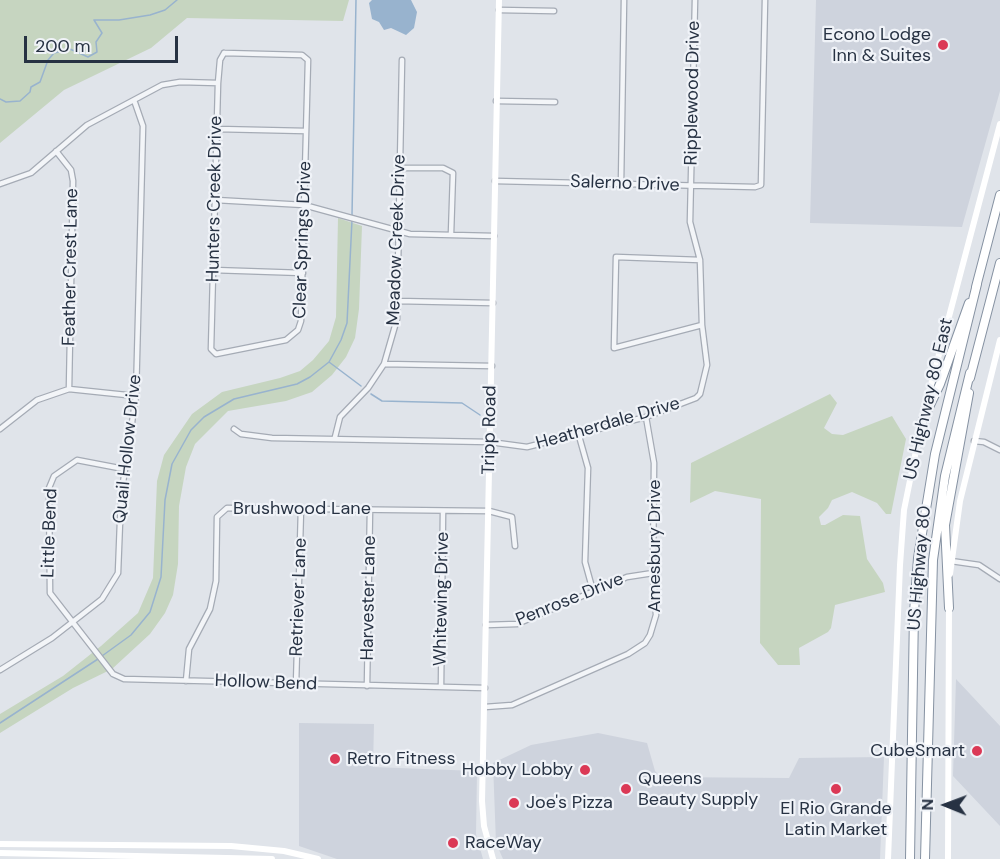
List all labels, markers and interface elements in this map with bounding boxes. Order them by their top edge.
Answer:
street label: Ripplewood Drive [681,20,705,166]
scale bar [27,24,182,62]
place label: Econo Lodge Inn & Suites [823,24,931,66]
text: 200 m [35,34,91,58]
marker: Econo Lodge Inn & Suites [936,38,950,52]
street label: Hunters Creek Drive [203,116,227,282]
street label: Meadow Creek Drive [383,154,411,326]
street label: Clear Springs Drive [289,161,317,319]
street label: Salerno Drive [570,171,680,197]
street label: Feather Crest Lane [59,188,83,346]
street label: US Highway 80 East [900,316,958,482]
street label: Quail Hollow Drive [109,373,147,525]
street label: Tripp Road [478,385,502,475]
street label: Heatherdale Drive [534,393,682,455]
street label: Amesbury Drive [644,480,666,612]
street label: Little Bend [38,488,62,578]
street label: Brushwood Lane [233,498,371,520]
street label: US Highway 80 [904,505,936,631]
street label: Whitewing Drive [430,532,454,666]
street label: Harvester Lane [357,535,381,661]
street label: Retriever Lane [286,537,312,657]
street label: Penrose Drive [513,569,627,631]
street label: Hollow Bend [214,670,318,696]
place label: CubeSmart [870,740,965,762]
marker: CubeSmart [970,744,984,758]
place label: Retro Fitness [347,748,456,770]
marker: Retro Fitness [328,752,342,766]
place label: Hobby Lobby [462,759,573,781]
marker: Hobby Lobby [578,763,592,777]
place label: Queens Beauty Supply [638,768,758,810]
north arrow [916,775,976,835]
marker: Queens Beauty Supply [619,782,633,796]
marker: El Rio Grande Latin Market [829,782,843,796]
place label: Joe's Pizza [526,792,613,814]
marker: Joe's Pizza [507,796,521,810]
place label: El Rio Grande Latin Market [780,798,892,840]
text: N [917,799,938,811]
place label: RaceWay [465,832,542,854]
marker: RaceWay [446,836,460,850]

